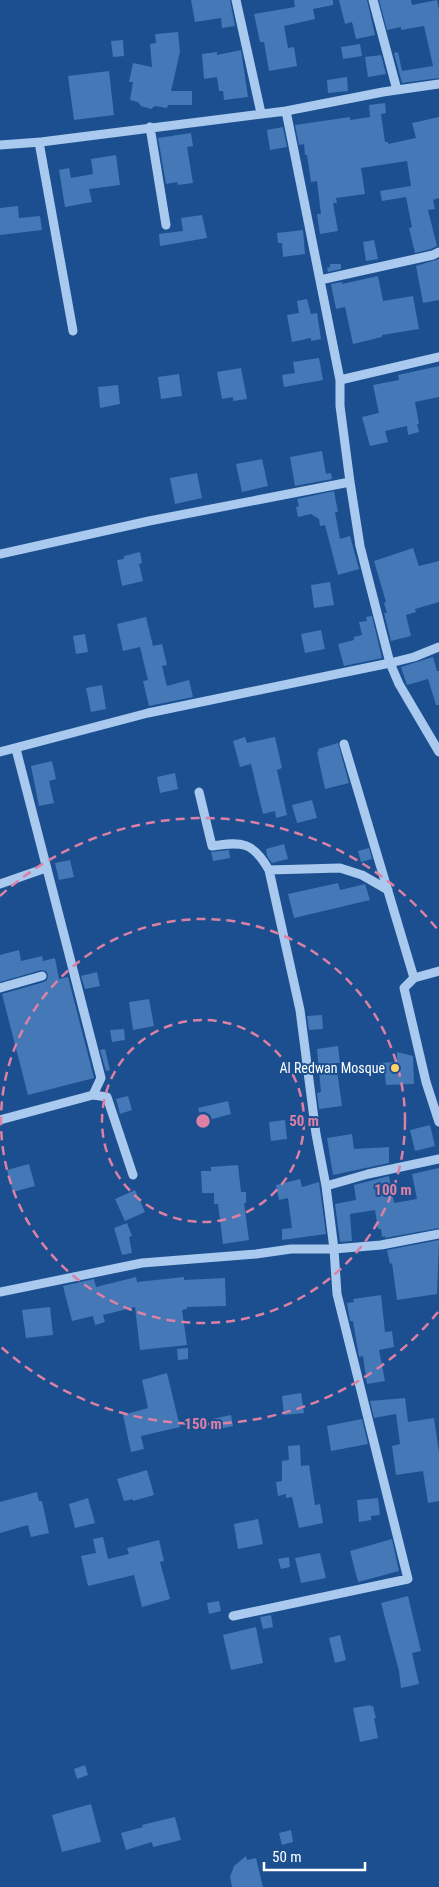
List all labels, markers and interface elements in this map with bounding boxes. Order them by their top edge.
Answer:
place label: Al Redwan Mosque [279,1060,385,1076]
marker: Al Redwan Mosque [389,1062,401,1074]
centre of rings [194,1112,212,1130]
text: 50 m [289,1112,319,1130]
text: 100 m [374,1181,412,1199]
text: 150 m [184,1415,222,1433]
scale bar [264,1840,365,1872]
text: 50 m [272,1848,302,1866]

